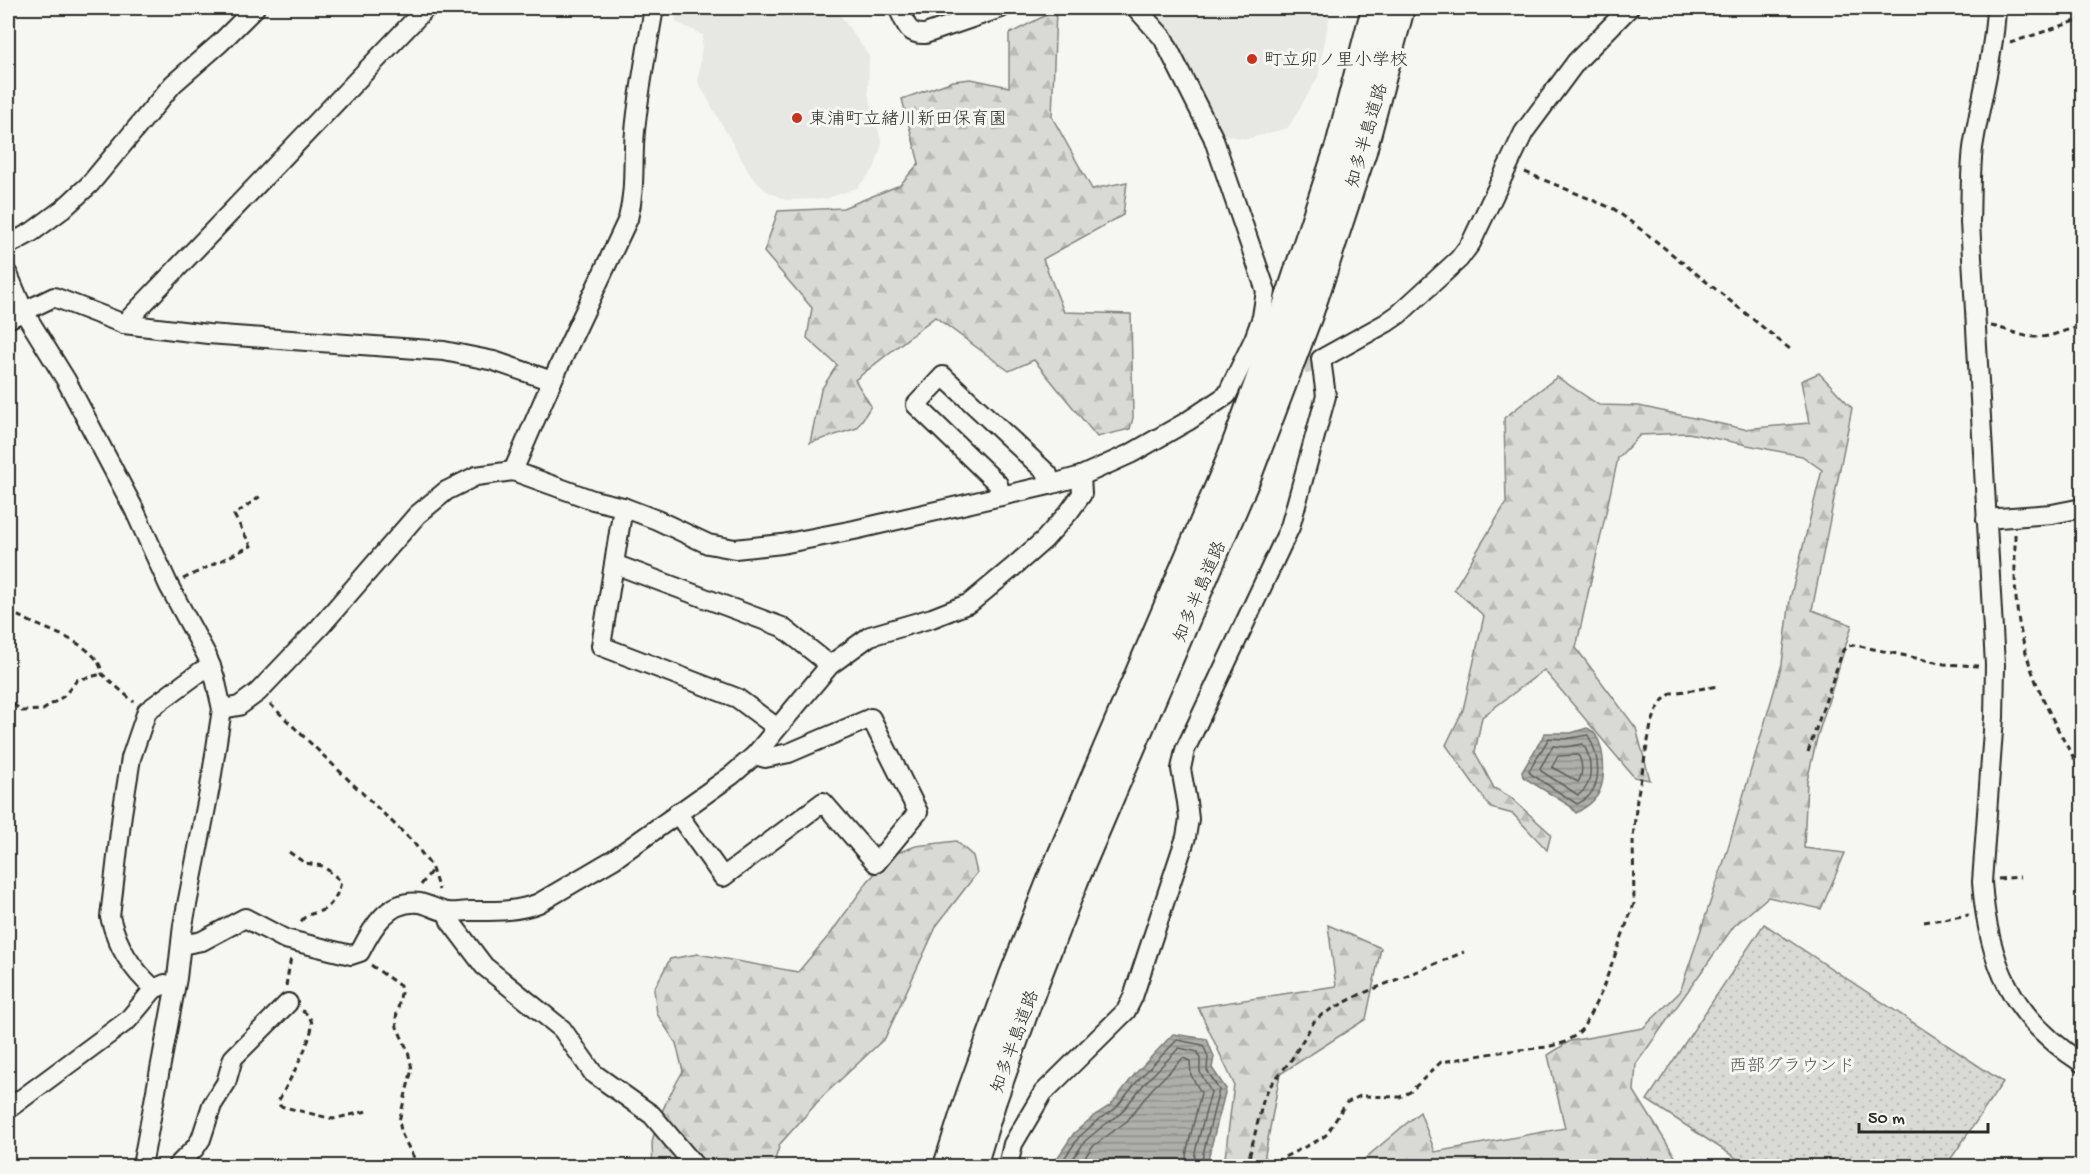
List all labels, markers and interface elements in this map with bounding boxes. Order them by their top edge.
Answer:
place label: 町立卯ノ里小学校 [1264,50,1408,72]
marker: 町立卯ノ里小学校 [1245,52,1259,66]
street label: 知多半島道路 [1342,81,1393,190]
place label: 東浦町立緒川新田保育園 [809,109,1007,131]
marker: 東浦町立緒川新田保育園 [790,111,804,125]
street label: 知多半島道路 [1170,538,1232,646]
street label: 知多半島道路 [987,987,1045,1096]
park label: 西部グラウンド [1729,1056,1855,1078]
scale bar [1859,1096,1988,1134]
text: 50 m [1868,1109,1905,1130]

